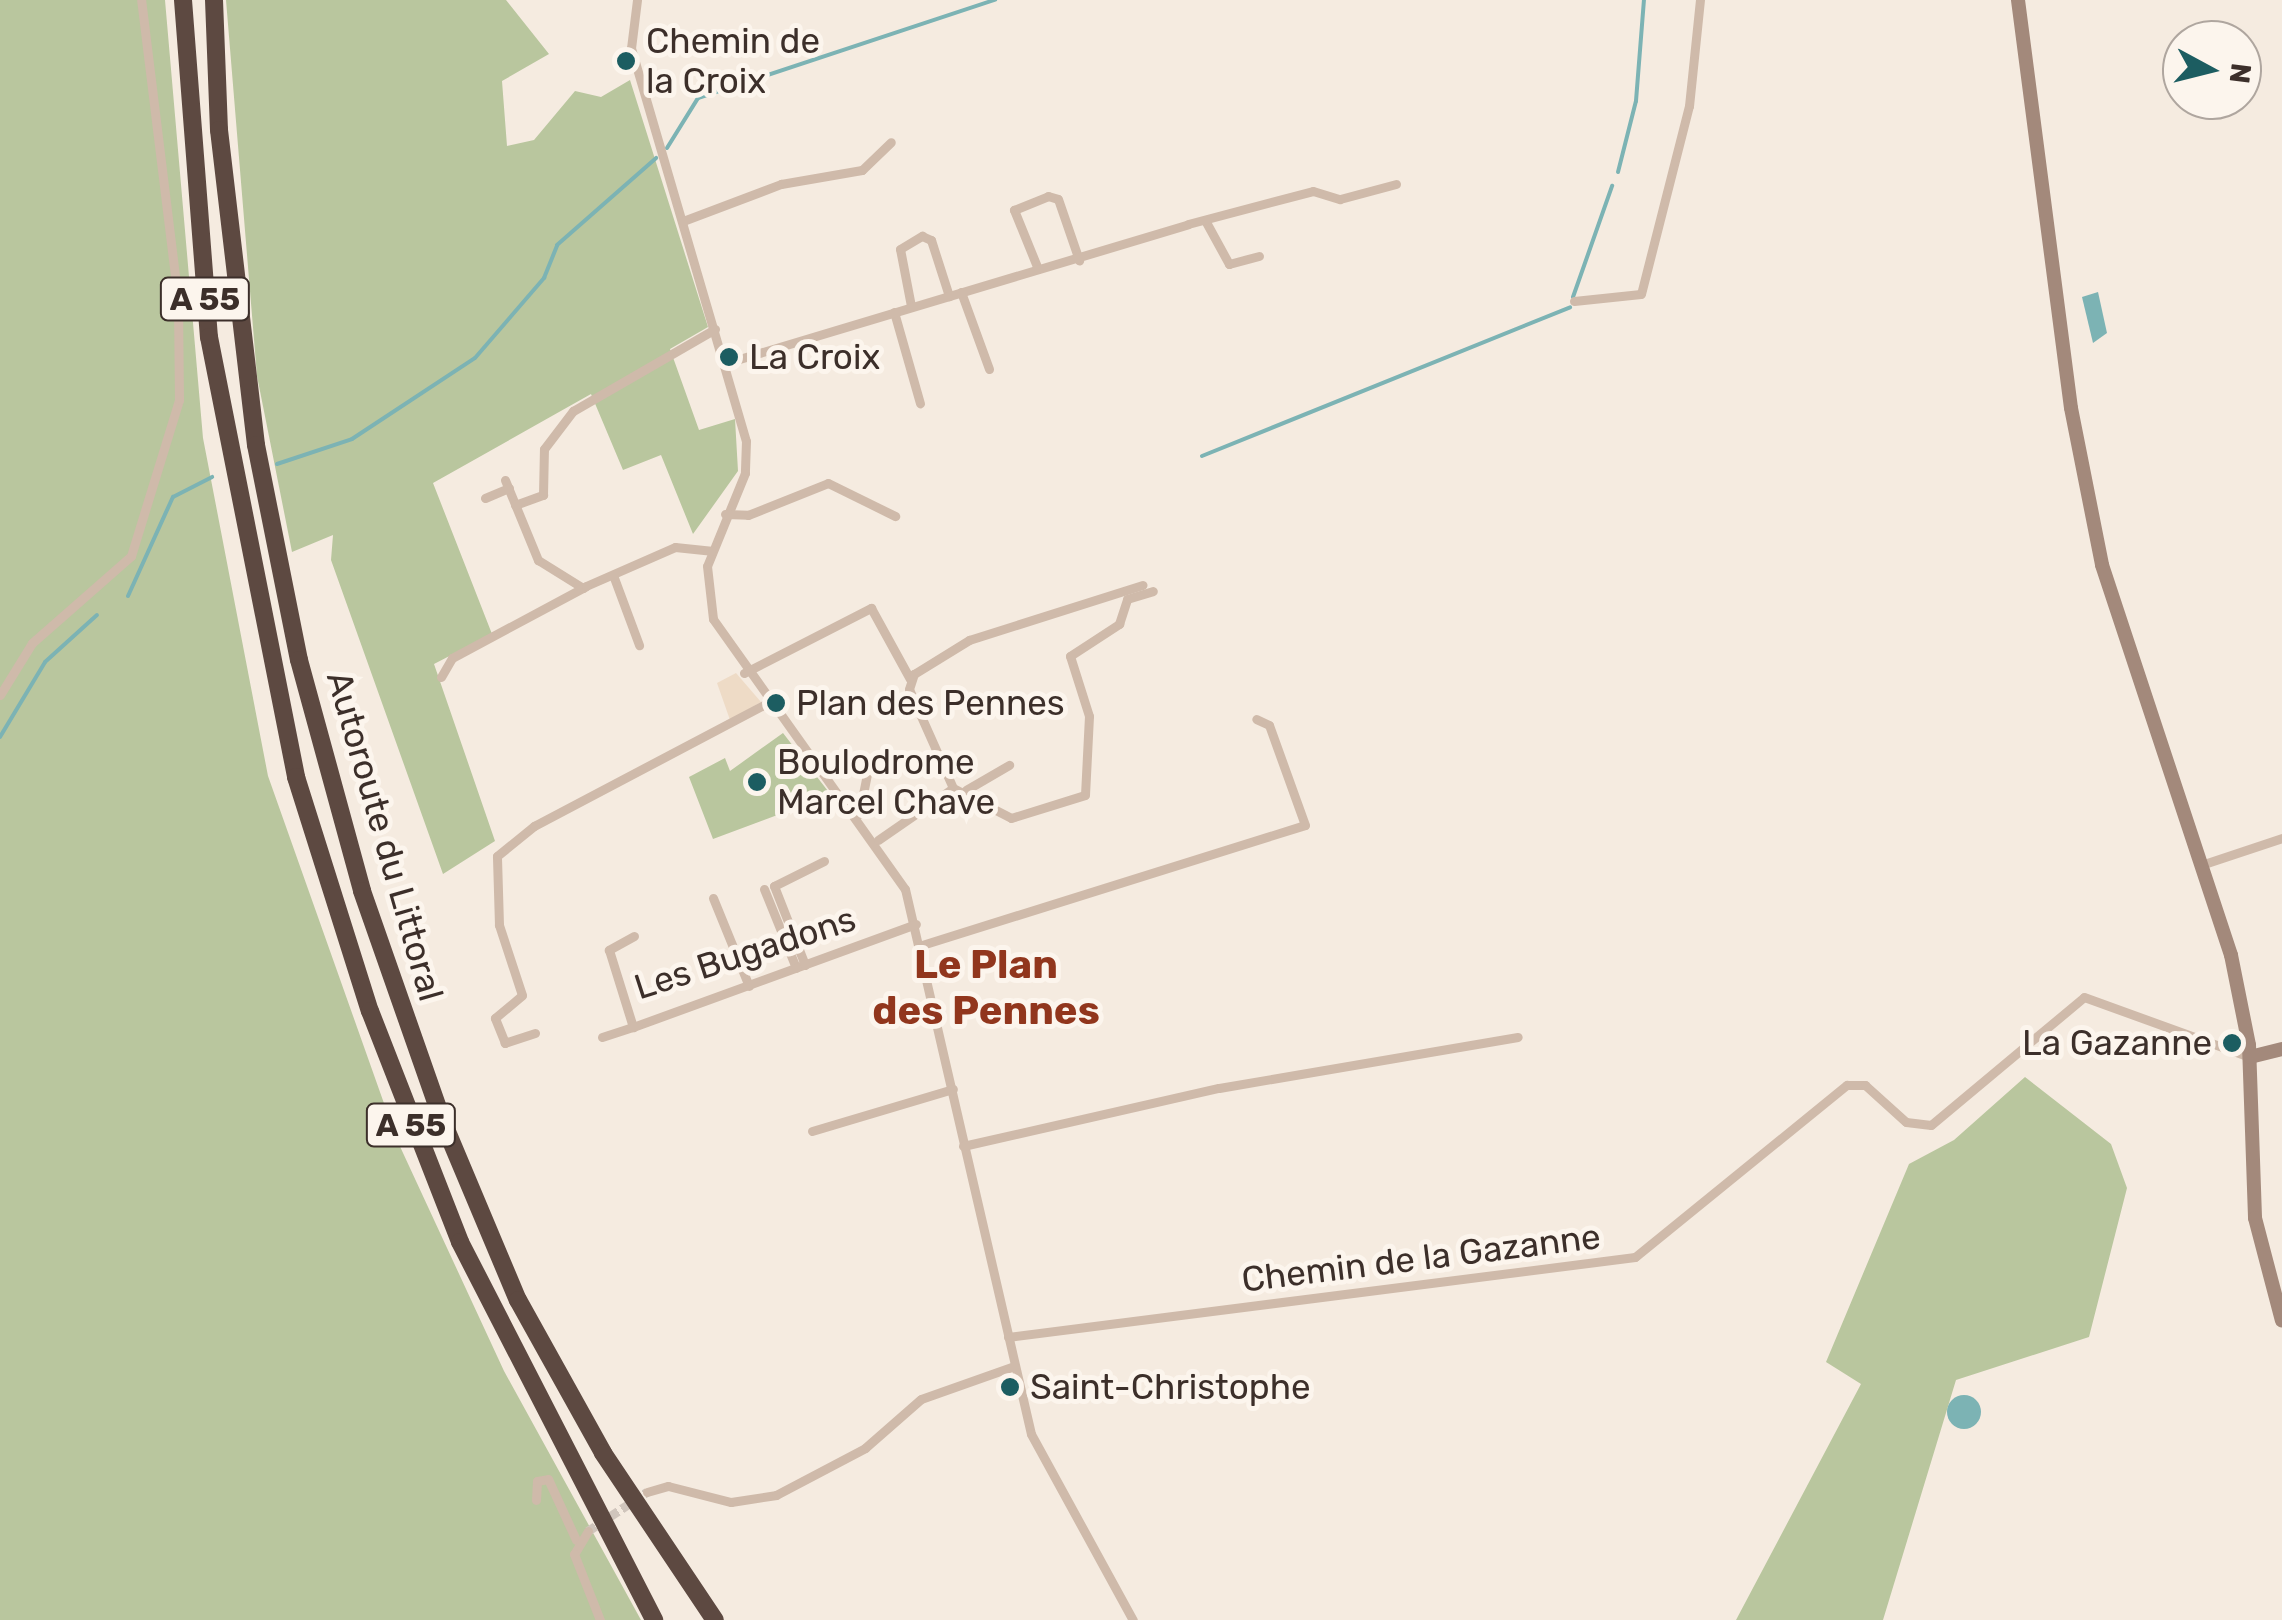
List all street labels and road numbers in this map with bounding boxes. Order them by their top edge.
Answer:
road number: A 55 [158,272,252,326]
street label: Autoroute du Littoral [318,666,452,1006]
street label: Les Bugadons [629,897,861,1009]
road number: A 55 [364,1098,458,1152]
street label: Chemin de la Gazanne [1239,1215,1603,1301]

